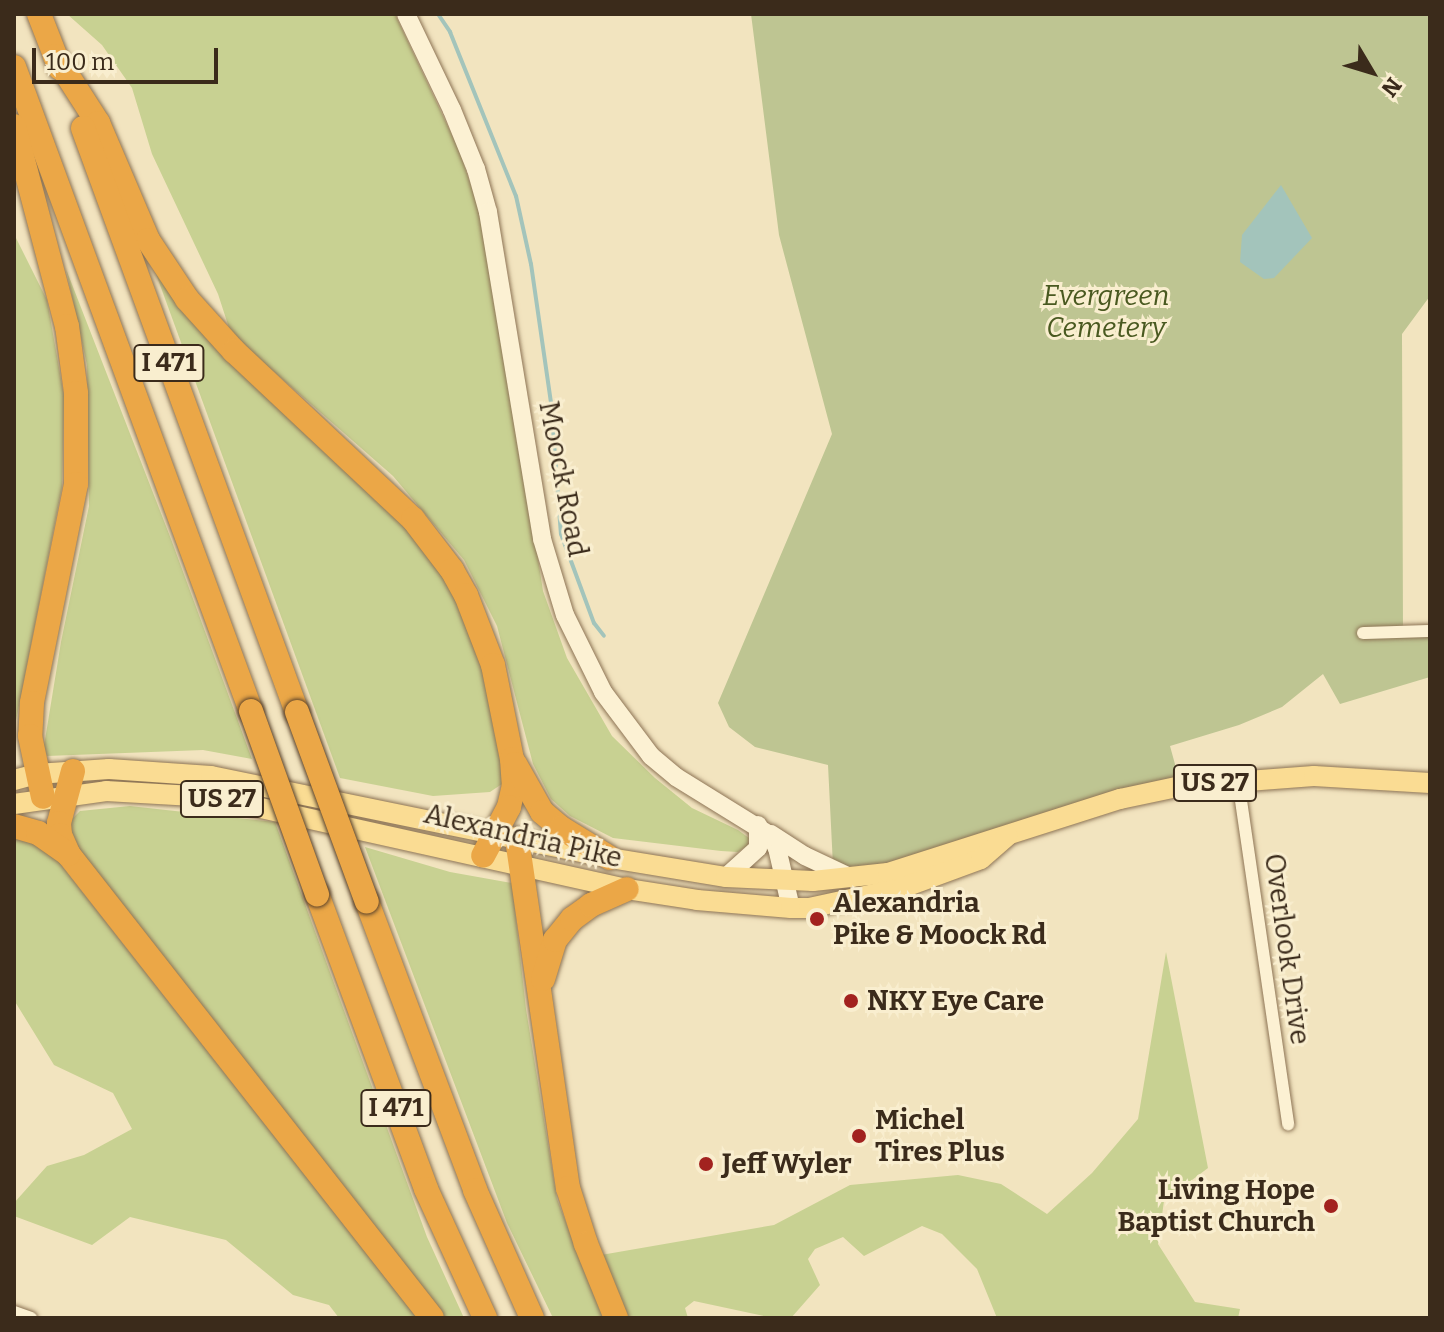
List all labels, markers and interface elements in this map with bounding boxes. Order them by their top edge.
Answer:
scale bar [36,32,222,82]
north arrow [1332,32,1412,112]
text: 100 m [46,48,114,76]
text: N [1375,72,1407,102]
park label: Evergreen Cemetery [1043,279,1169,345]
road number: I 471 [133,341,205,385]
street label: Moock Road [531,398,595,560]
road number: US 27 [1171,761,1259,805]
road number: US 27 [178,777,266,821]
street label: Alexandria Pike [421,797,625,875]
street label: Overlook Drive [1257,851,1317,1047]
place label: Alexandria Pike & Moock Rd [833,886,1046,952]
marker: Alexandria Pike & Moock Rd [808,910,826,928]
place label: NKY Eye Care [867,984,1044,1018]
marker: NKY Eye Care [842,992,860,1010]
road number: I 471 [360,1086,432,1130]
place label: Michel Tires Plus [875,1103,1005,1169]
marker: Michel Tires Plus [850,1127,868,1145]
place label: Jeff Wyler [722,1147,852,1181]
marker: Jeff Wyler [697,1155,715,1173]
place label: Living Hope Baptist Church [1117,1173,1315,1239]
marker: Living Hope Baptist Church [1322,1197,1340,1215]

